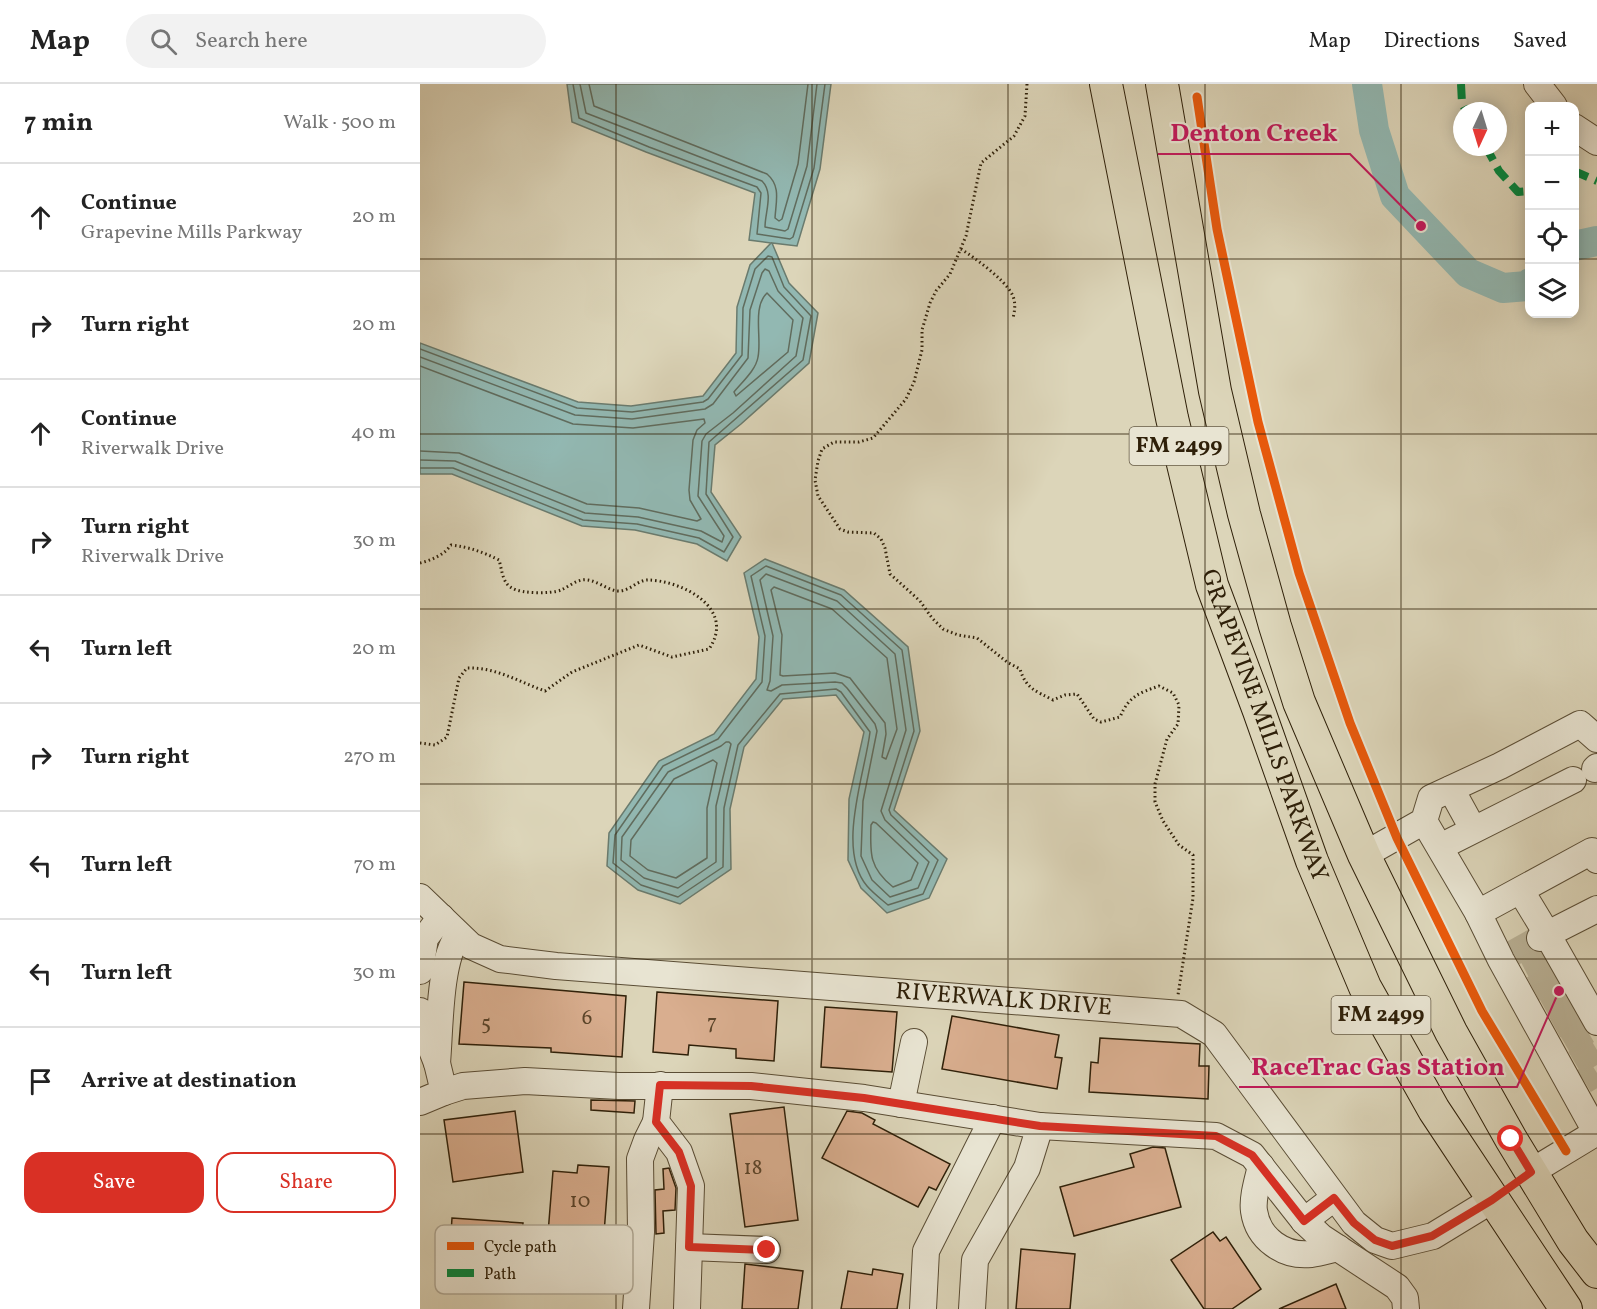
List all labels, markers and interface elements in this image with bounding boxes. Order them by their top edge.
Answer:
search box [126,14,546,68]
text: Map [30,22,90,61]
icon: search [147,25,180,58]
text: Search here [195,26,308,57]
text: Map [1309,27,1351,56]
text: Directions [1384,27,1480,56]
text: Saved [1513,27,1567,56]
north arrow [1453,102,1507,156]
map controls [1525,102,1579,318]
button: + [1525,102,1579,156]
text: 7 min [24,105,93,141]
text: Walk · 500 m [283,109,396,137]
callout: Denton Creek [1158,110,1350,154]
text: Denton Creek [1170,116,1338,152]
button: − [1525,156,1579,210]
text: Continue [81,188,177,219]
icon: ahead [24,201,57,234]
text: 20 m [352,203,396,231]
button: locate [1525,210,1579,264]
text: Grapevine Mills Parkway [81,219,302,247]
button: layers [1525,264,1579,318]
icon: right [24,309,57,342]
text: Turn right [81,310,189,341]
text: 20 m [352,311,396,339]
text: Continue [81,404,177,435]
icon: ahead [24,417,57,450]
text: 40 m [351,419,396,447]
road number: FM 2499 [1130,427,1228,465]
text: Riverwalk Drive [81,435,224,463]
text: Turn right [81,512,189,543]
icon: right [24,525,57,558]
text: 30 m [352,527,396,555]
text: Riverwalk Drive [81,543,224,571]
street label: GRAPEVINE MILLS PARKWAY [1192,566,1336,888]
icon: left [24,633,57,666]
text: Turn left [81,634,172,665]
text: 20 m [352,635,396,663]
icon: right [24,741,57,774]
text: Turn right [81,742,189,773]
text: 270 m [343,743,396,771]
icon: left [24,849,57,882]
text: Turn left [81,850,172,881]
text: 70 m [353,851,396,879]
icon: left [24,957,57,990]
text: Turn left [81,958,172,989]
text: 30 m [352,959,396,987]
street label: RIVERWALK DRIVE [894,975,1113,1026]
road number: FM 2499 [1332,996,1430,1034]
house number: 6 [582,1004,592,1033]
house number: 5 [481,1009,491,1038]
house number: 7 [707,1009,717,1038]
callout: RaceTrac Gas Station [1239,1043,1517,1087]
text: RaceTrac Gas Station [1251,1050,1505,1086]
icon: arrive [24,1065,57,1098]
text: Arrive at destination [81,1066,297,1097]
route start [1497,1125,1523,1151]
button: Save [24,1152,204,1213]
button: Share [216,1152,396,1213]
house number: 18 [744,1154,762,1183]
house number: 10 [570,1187,590,1216]
legend [435,1225,633,1294]
route end [753,1236,779,1262]
text: Cycle path [484,1237,557,1259]
text: Path [484,1264,516,1286]

